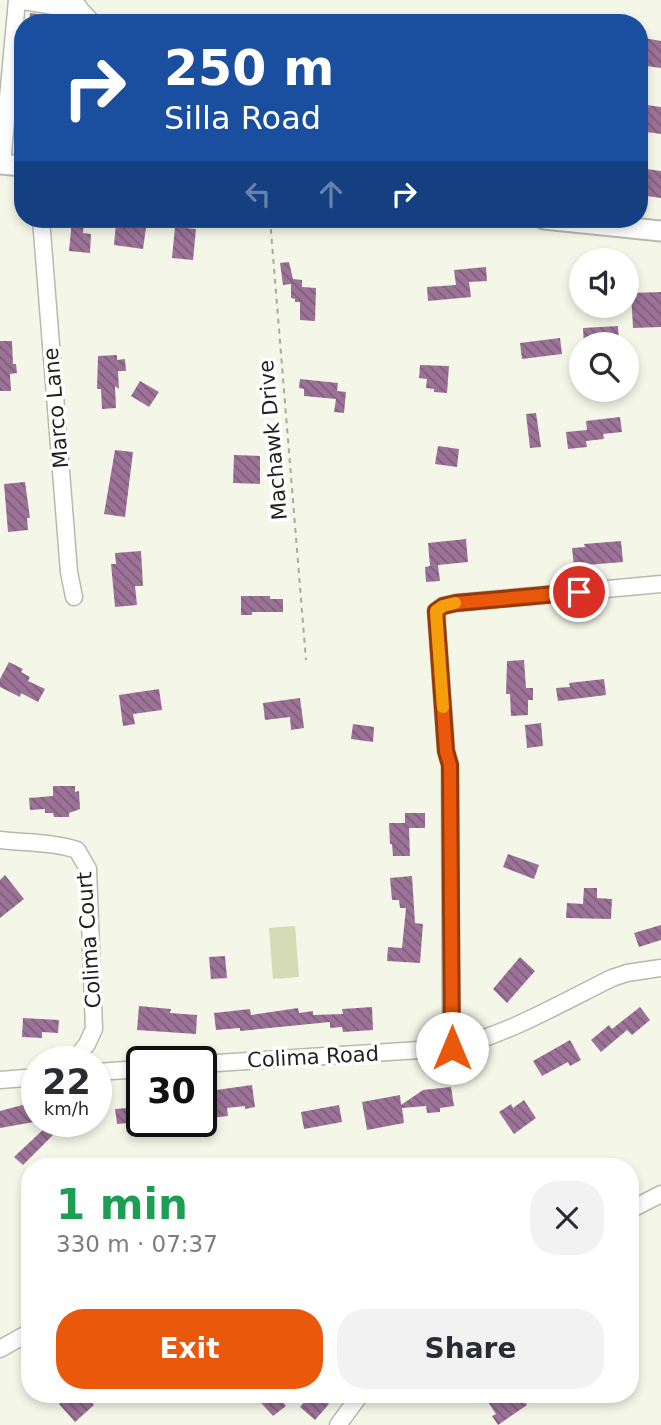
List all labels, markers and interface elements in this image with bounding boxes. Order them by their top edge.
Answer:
text: 250 m [164,40,334,97]
icon: right [49,42,140,133]
text: Silla Road [164,99,321,137]
icon: left [239,175,277,213]
icon: ahead [312,175,350,213]
icon: right [385,175,423,213]
map controls [569,248,639,402]
button: sound [569,248,639,318]
button: search [569,332,639,402]
street label: Marco Lane [39,347,73,469]
street label: Machawk Drive [254,359,292,521]
pin [549,562,609,622]
icon: arrive [560,573,598,611]
street label: Colima Court [72,871,106,1009]
position arrow [415,1011,489,1085]
street label: Colima Road [247,1042,379,1072]
speed limit sign: 30 [126,1046,217,1137]
text: 22 [42,1062,91,1102]
text: km/h [44,1098,89,1119]
text: 1 min [56,1180,188,1229]
button: close [530,1181,604,1255]
text: 330 m · 07:37 [56,1231,218,1257]
button: Exit [56,1309,323,1389]
button: Share [337,1309,604,1389]

